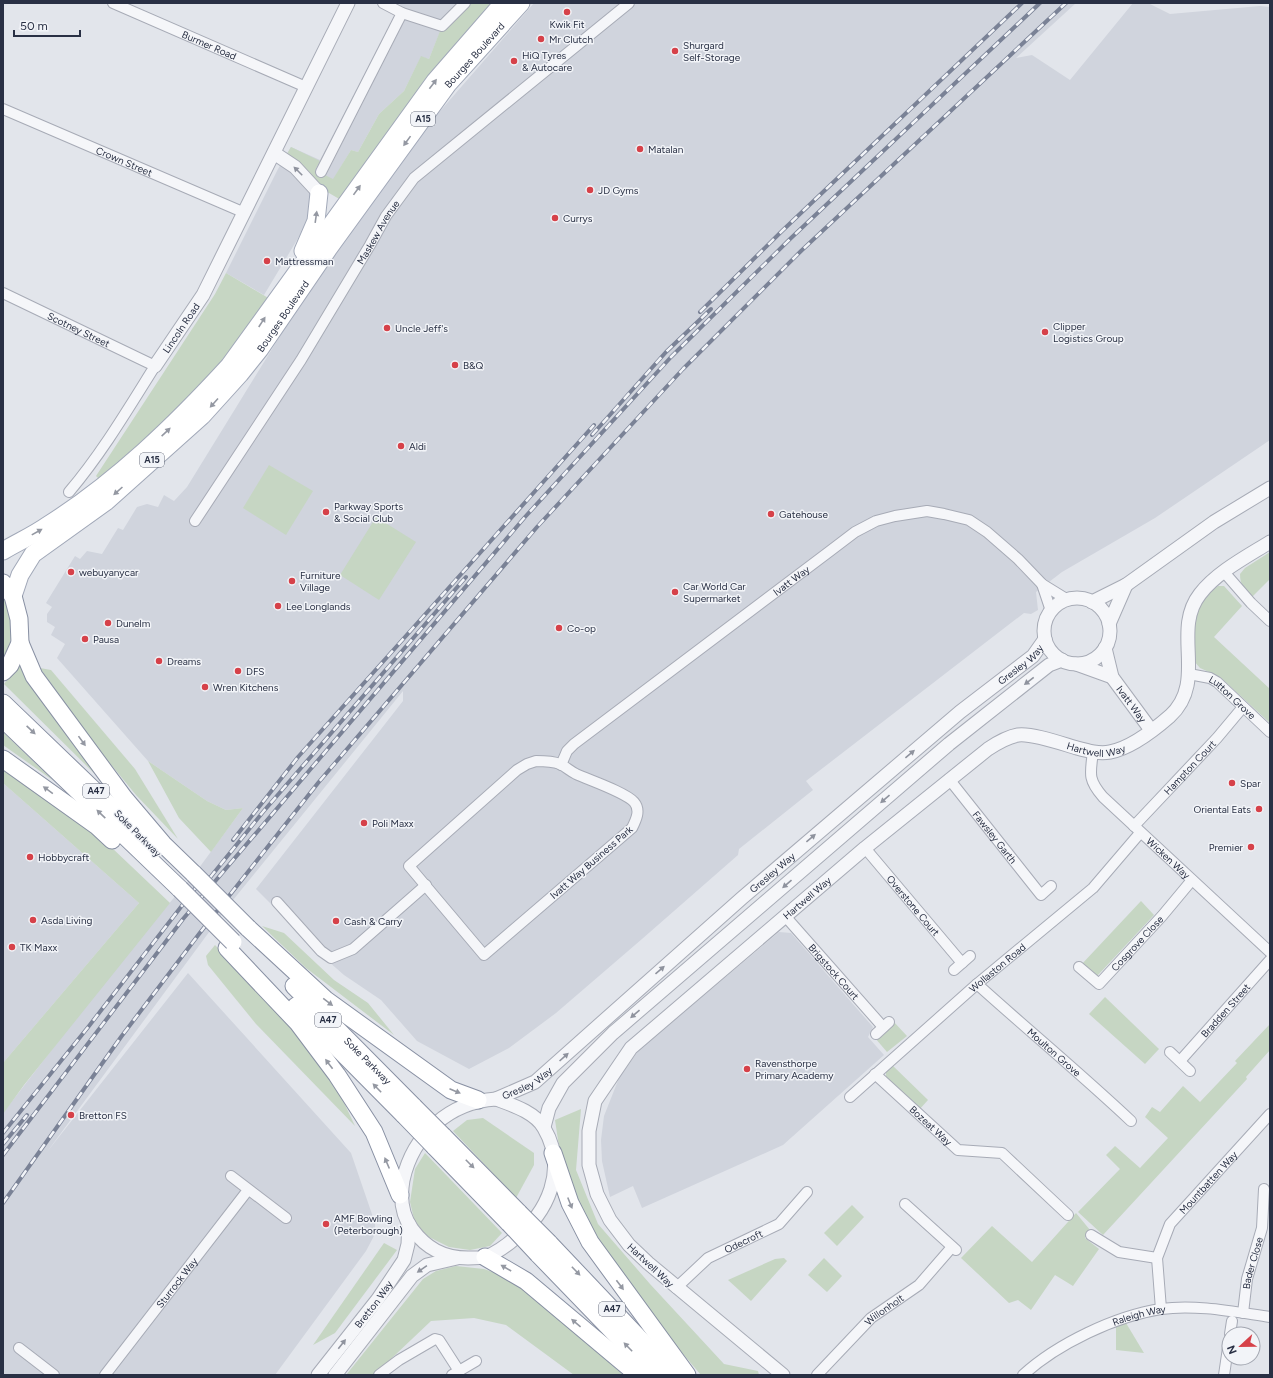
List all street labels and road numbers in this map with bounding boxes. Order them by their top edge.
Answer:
street label: Bourges Boulevard [442,20,508,91]
street label: Burmer Road [180,28,238,63]
road number: A15 [411,112,435,126]
street label: Crown Street [94,144,155,180]
street label: Maskew Avenue [354,197,403,267]
street label: Bourges Boulevard [254,278,312,355]
street label: Lincoln Road [160,301,203,356]
street label: Scotney Street [45,309,112,350]
road number: A15 [140,453,164,467]
street label: Ivatt Way [771,562,813,599]
street label: Gresley Way [995,641,1047,688]
street label: Lutton Grove [1206,673,1259,723]
street label: Ivatt Way [1113,683,1150,726]
street label: Hampton Court [1161,737,1219,798]
street label: Hartwell Way [1065,739,1128,760]
road number: A47 [83,784,109,798]
street label: Soke Parkway [111,807,165,860]
street label: Fawsley Garth [970,808,1020,867]
street label: Ivatt Way Business Park [547,823,635,902]
street label: Wicken Way [1144,835,1193,882]
street label: Gresley Way [747,849,798,896]
street label: Hartwell Way [780,873,834,922]
street label: Overstone Court [884,873,942,939]
street label: Cosgrove Close [1108,913,1167,974]
street label: Wollaston Road [966,940,1029,995]
street label: Brigstock Court [805,941,862,1003]
street label: Bradden Street [1198,981,1253,1040]
road number: A47 [315,1013,341,1027]
street label: Moulton Grove [1024,1026,1084,1080]
street label: Soke Parkway [341,1034,394,1088]
street label: Gresley Way [500,1063,555,1103]
street label: Bozeat Way [907,1103,955,1149]
street label: Mountbatten Way [1176,1148,1241,1217]
street label: Odecroft [722,1227,765,1256]
street label: Bader Close [1240,1235,1266,1290]
street label: Hartwell Way [625,1240,677,1291]
street label: Sturrock Way [153,1254,201,1311]
street label: Bretton Way [352,1277,396,1331]
street label: Willonholt [862,1291,907,1328]
road number: A47 [599,1302,625,1316]
street label: Raleigh Way [1111,1302,1167,1329]

